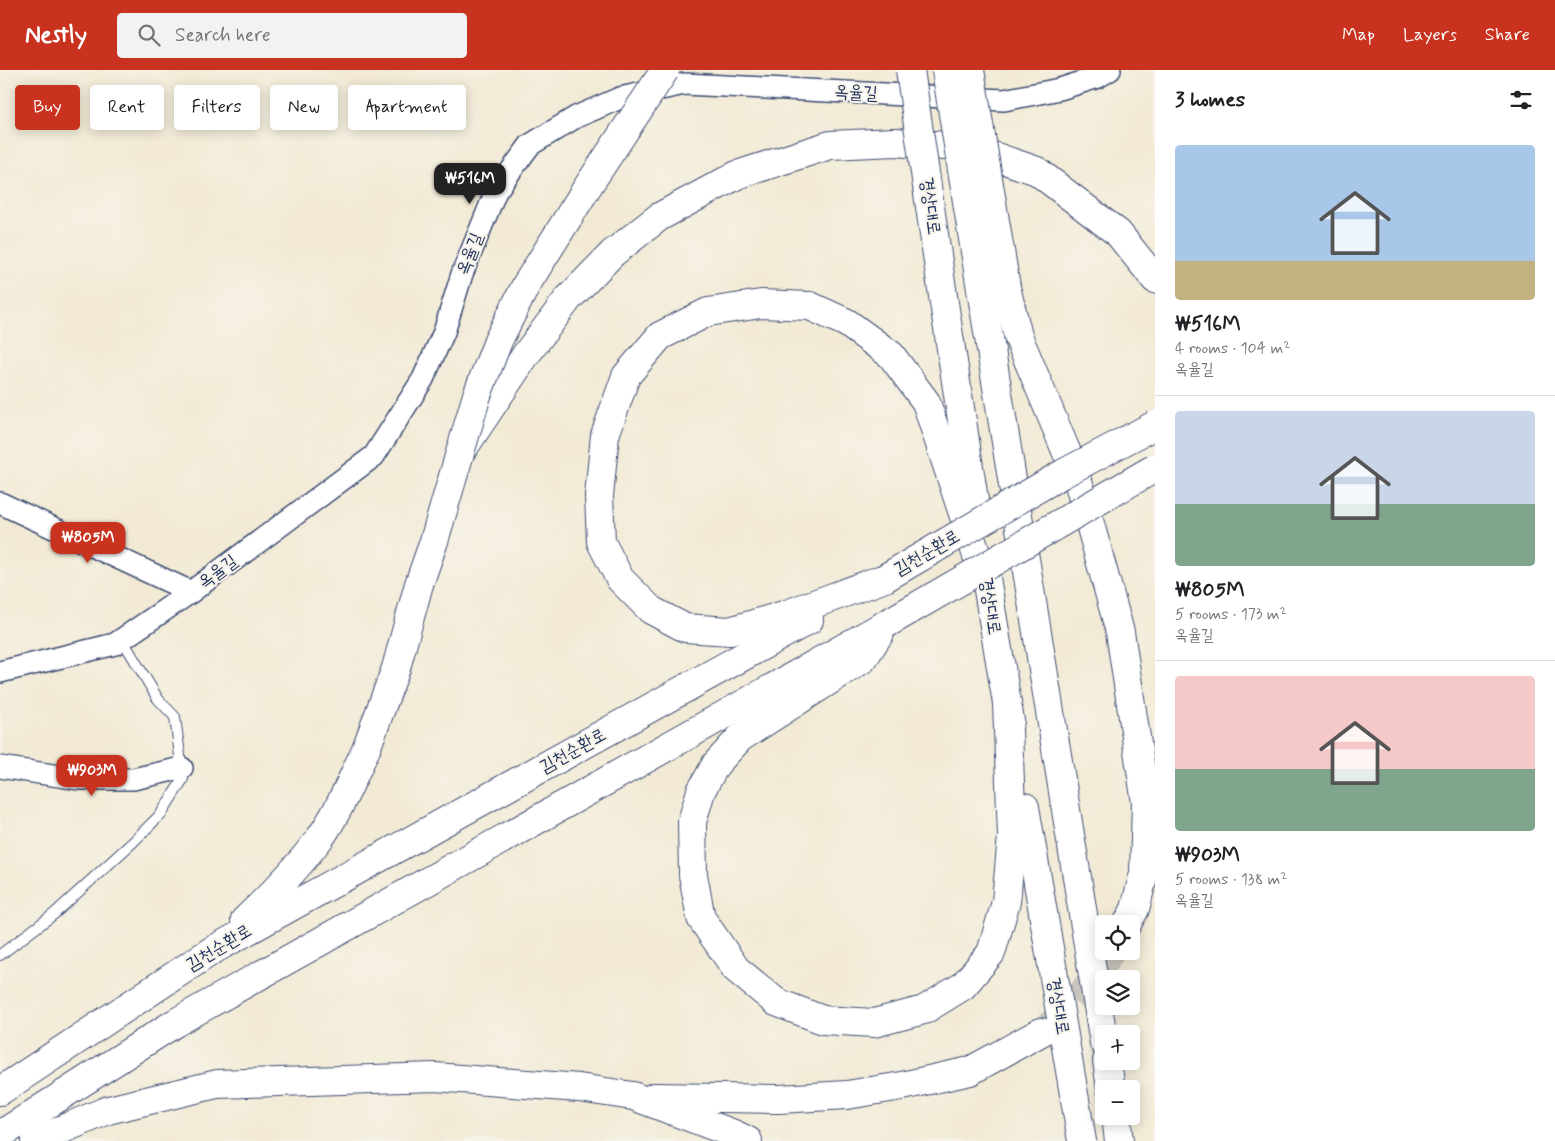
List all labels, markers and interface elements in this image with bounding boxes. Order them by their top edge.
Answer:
search box [117,13,467,58]
text: Nestly [25,20,87,51]
icon: search [135,21,163,49]
text: Search here [175,23,271,48]
text: Map [1342,23,1375,47]
text: Layers [1403,23,1457,47]
text: Share [1485,23,1530,47]
street label: 옥율길 [834,80,879,106]
chip: Buy [15,85,80,130]
chip: Rent [90,85,164,130]
chip: Filters [174,85,260,130]
chip: New [270,85,338,130]
chip: Apartment [348,85,466,130]
text: 3 homes [1175,86,1245,114]
icon: filters [1507,86,1535,114]
pin: ₩516M [435,162,505,205]
text: ₩516M [445,168,495,189]
street label: 경상대로 [914,176,946,236]
icon: home [1310,178,1400,268]
street label: 옥율길 [451,229,489,279]
text: ₩516M [1175,310,1241,338]
text: 4 rooms · 104 m² [1175,338,1290,359]
text: 옥율길 [1175,359,1214,380]
icon: home [1310,443,1400,533]
pin: ₩805M [53,522,123,564]
street label: 김천순환로 [890,525,964,581]
text: ₩805M [61,527,115,548]
street label: 옥율길 [193,549,243,595]
street label: 경상대로 [974,576,1006,636]
text: ₩805M [1175,576,1245,604]
text: 5 rooms · 173 m² [1175,604,1287,625]
text: 옥율길 [1175,625,1214,646]
icon: home [1310,708,1400,798]
street label: 김천순환로 [536,723,610,779]
pin: ₩903M [57,754,127,797]
text: ₩903M [67,760,117,781]
text: ₩903M [1175,841,1240,869]
text: 5 rooms · 138 m² [1175,869,1287,890]
text: 옥율길 [1175,890,1214,911]
map controls [1095,915,1140,1125]
button: locate [1095,915,1140,960]
street label: 김천순환로 [182,919,256,977]
button: layers [1095,970,1140,1015]
street label: 경상대로 [1041,975,1075,1037]
button: + [1095,1025,1140,1070]
button: − [1095,1080,1140,1125]

